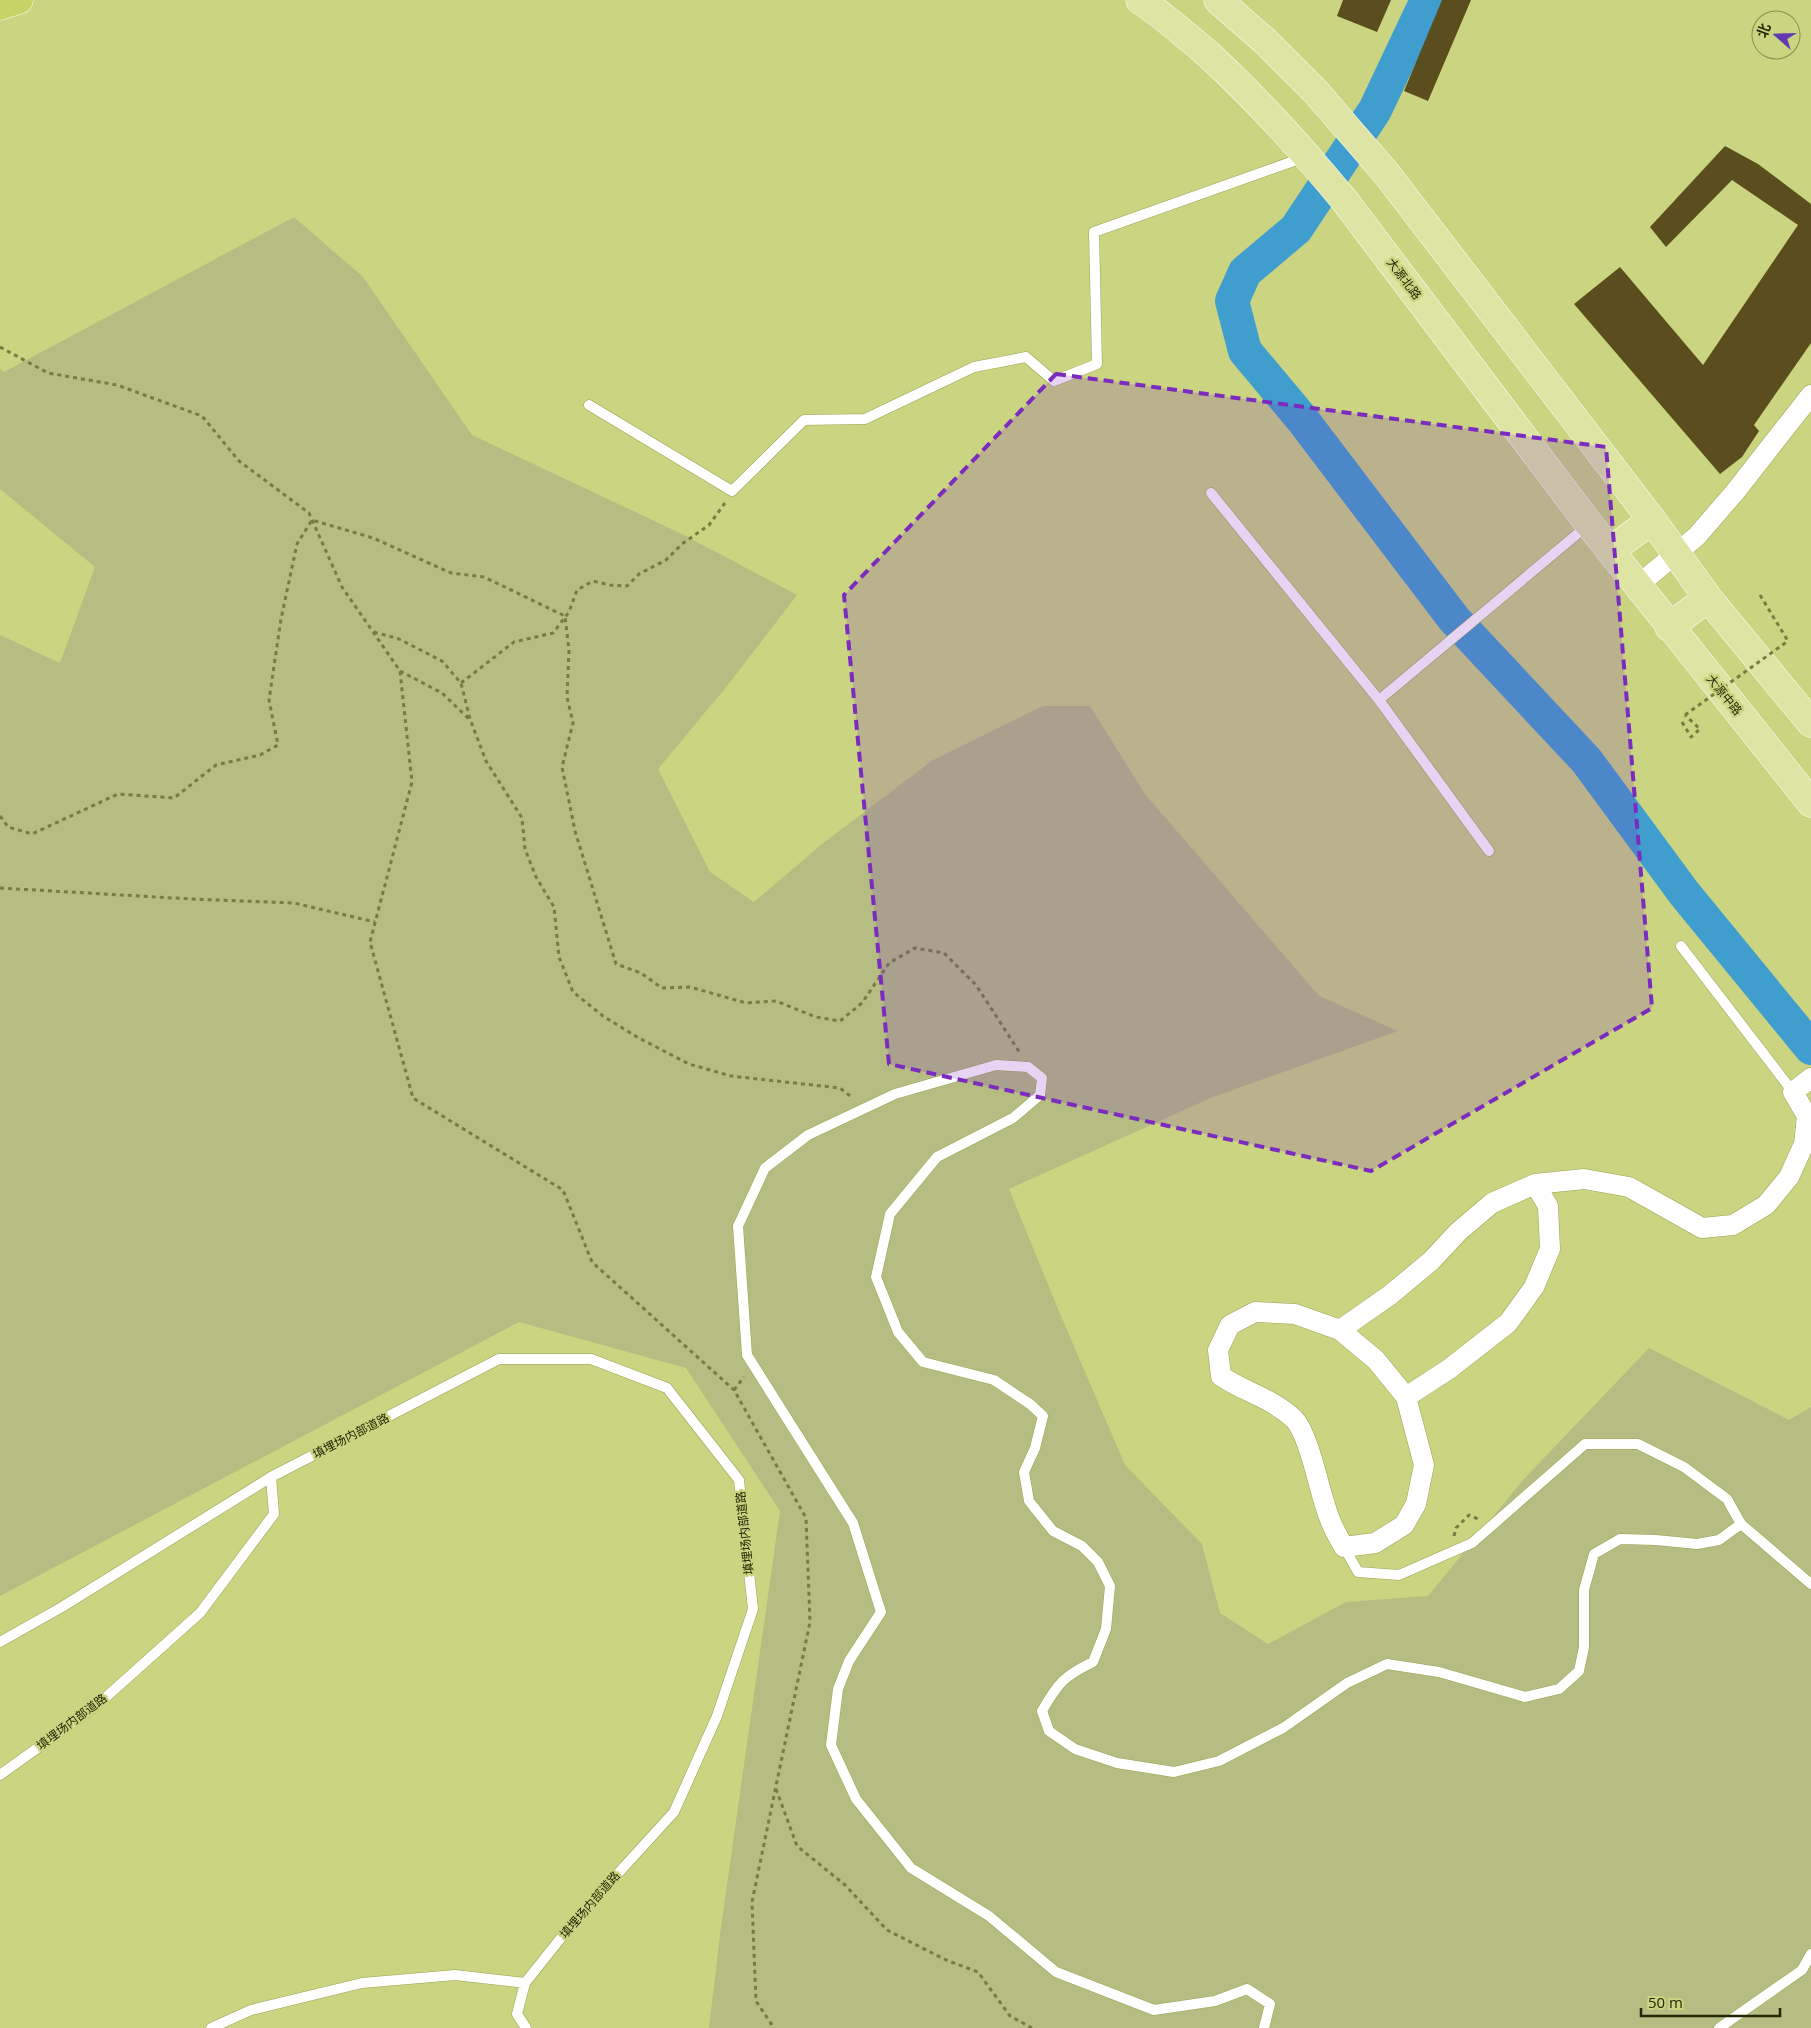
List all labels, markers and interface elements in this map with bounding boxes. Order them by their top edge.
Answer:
north arrow [1751,10,1801,60]
text: 北 [1752,21,1775,40]
street label: 大源北路 [1383,254,1426,303]
street label: 大源中路 [1703,671,1746,719]
street label: 填埋场内部道路 [309,1409,392,1462]
street label: 填埋场内部道路 [732,1490,757,1576]
street label: 填埋场内部道路 [33,1690,110,1754]
street label: 填埋场内部道路 [556,1867,624,1942]
scale bar [1641,1986,1780,2018]
text: 50 m [1648,1992,1683,2012]

